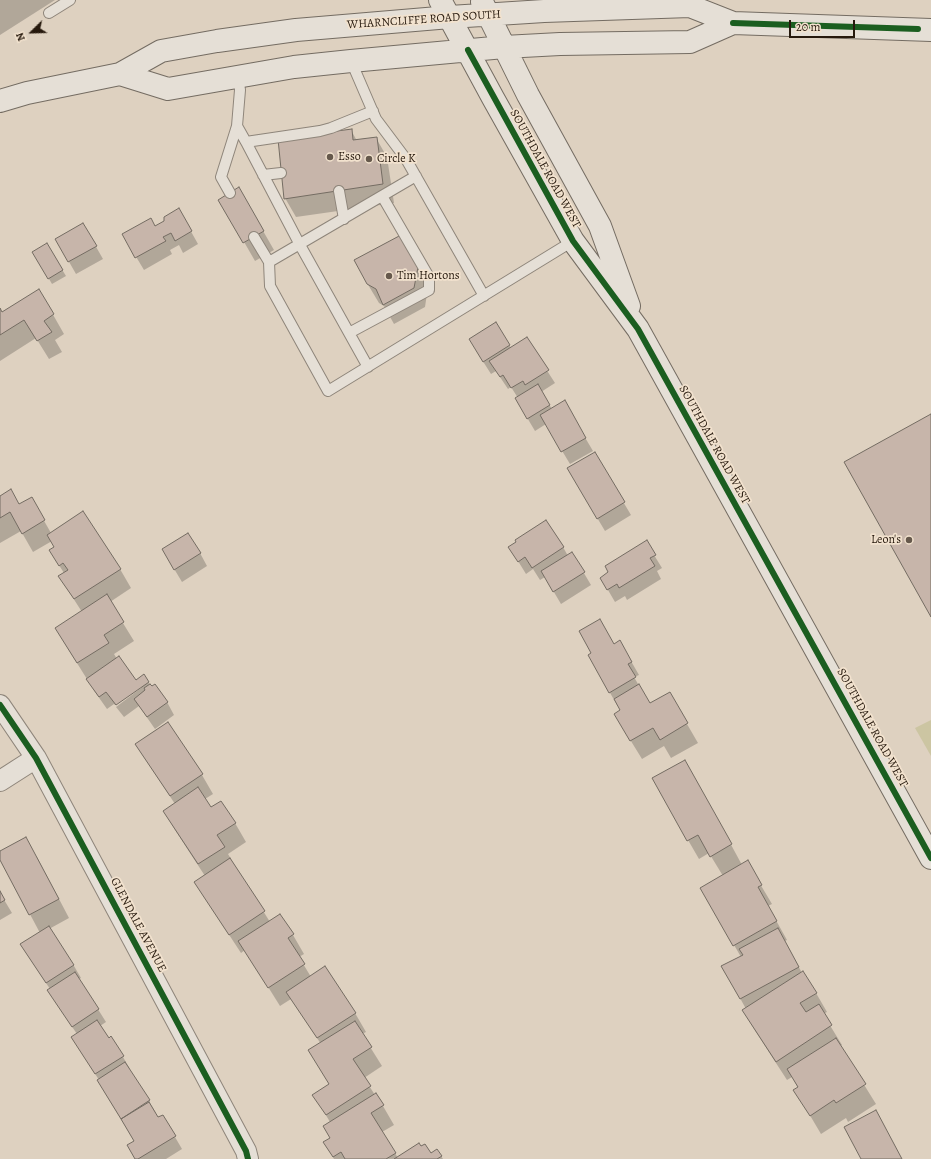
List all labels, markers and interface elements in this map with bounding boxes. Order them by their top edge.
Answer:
street label: WHARNCLIFFE ROAD SOUTH [347,7,501,33]
north arrow [12,12,52,52]
scale bar [791,12,857,38]
text: 20 m [796,19,820,35]
text: N [12,30,29,44]
street label: SOUTHDALE ROAD WEST [506,107,584,231]
place label: Esso [338,150,361,164]
marker: Esso [325,152,335,162]
place label: Circle K [377,152,415,166]
marker: Circle K [364,154,374,164]
place label: Tim Hortons [397,269,460,283]
marker: Tim Hortons [384,271,394,281]
street label: SOUTHDALE ROAD WEST [675,383,753,507]
place label: Leon's [871,533,901,547]
marker: Leon's [904,535,914,545]
street label: SOUTHDALE ROAD WEST [833,666,911,790]
street label: GLENDALE AVENUE [107,875,169,975]

